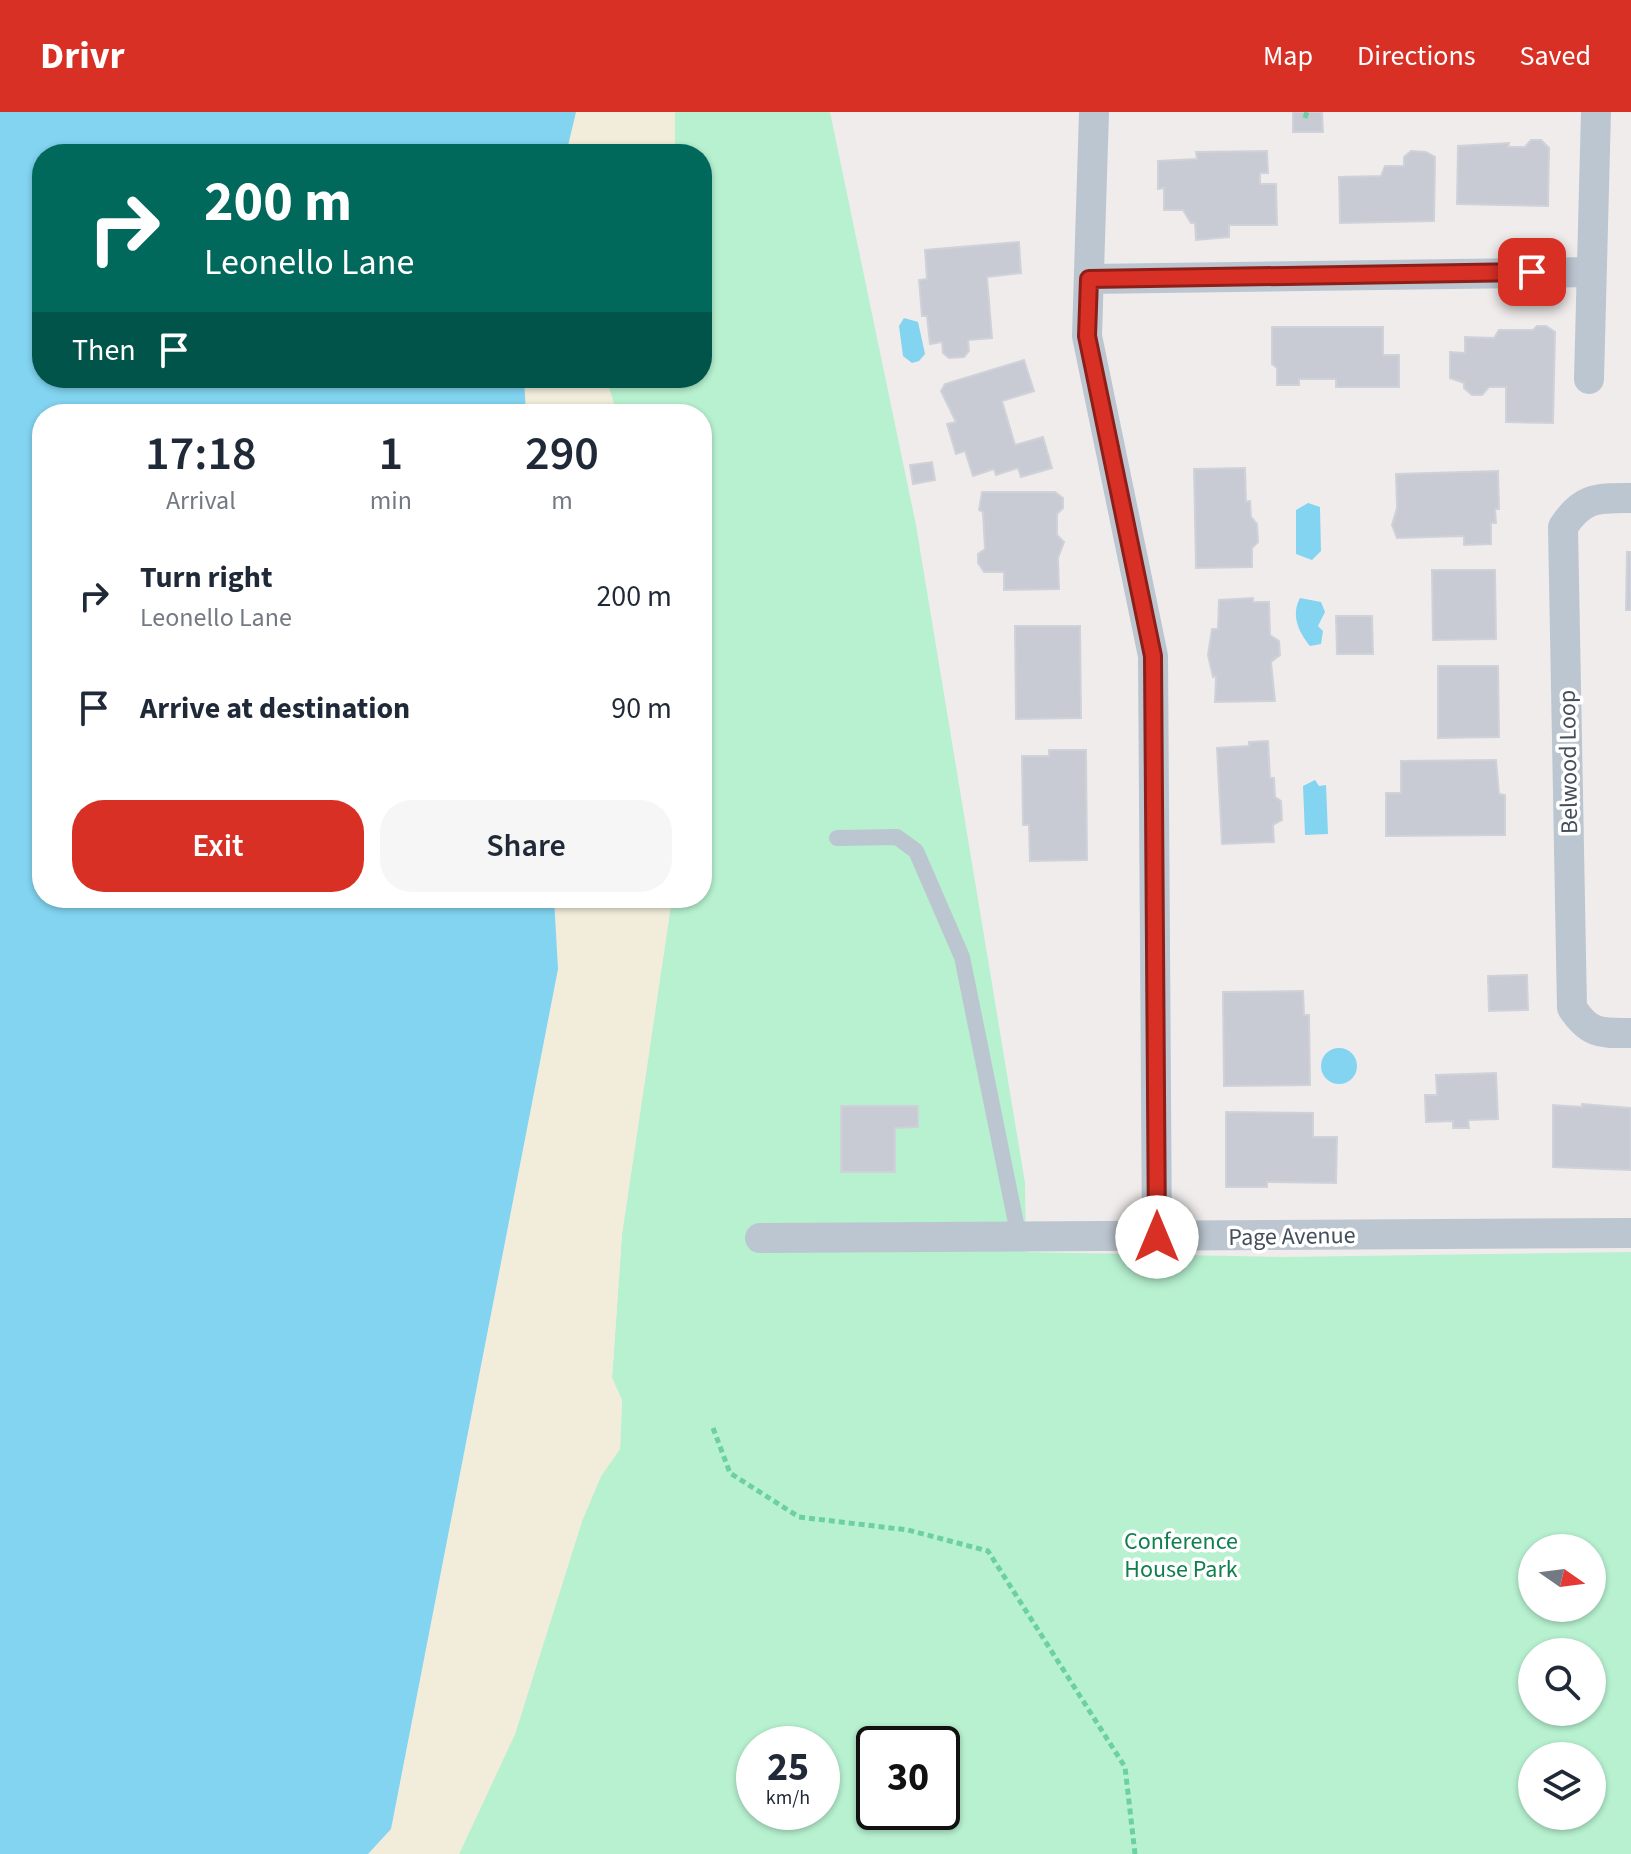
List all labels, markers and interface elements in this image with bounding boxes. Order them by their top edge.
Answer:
text: Drivr [40,29,125,83]
text: Map [1263,36,1313,76]
text: Directions [1357,36,1476,76]
text: Saved [1520,36,1591,76]
text: 200 m [204,163,352,242]
icon: right [72,176,176,280]
text: Leonello Lane [204,237,414,288]
pin [1498,238,1566,306]
icon: arrive [1510,250,1554,294]
icon: arrive [152,328,196,372]
text: Then [72,329,136,372]
text: 17:18 [145,420,257,488]
text: 1 [379,420,403,488]
text: 290 [525,420,599,488]
text: Arrival [166,482,236,519]
text: min [370,482,412,519]
text: m [551,482,573,519]
text: Turn right [140,556,272,599]
icon: right [72,574,116,618]
text: 200 m [596,575,672,618]
text: Leonello Lane [140,599,292,636]
icon: arrive [72,686,116,730]
text: Arrive at destination [140,687,410,730]
text: 90 m [611,687,672,730]
street label: Belwood Loop [1550,690,1587,834]
button: Exit [72,800,364,892]
button: Share [380,800,672,892]
position arrow [1115,1195,1199,1279]
street label: Page Avenue [1228,1218,1356,1255]
park label: Conference House Park [1124,1524,1238,1587]
north arrow [1518,1534,1606,1622]
map controls [1518,1534,1606,1830]
button: search [1518,1638,1606,1726]
speed limit sign: 30 [856,1726,960,1830]
text: 25 [767,1739,809,1796]
button: layers [1518,1742,1606,1830]
text: km/h [766,1784,810,1812]

